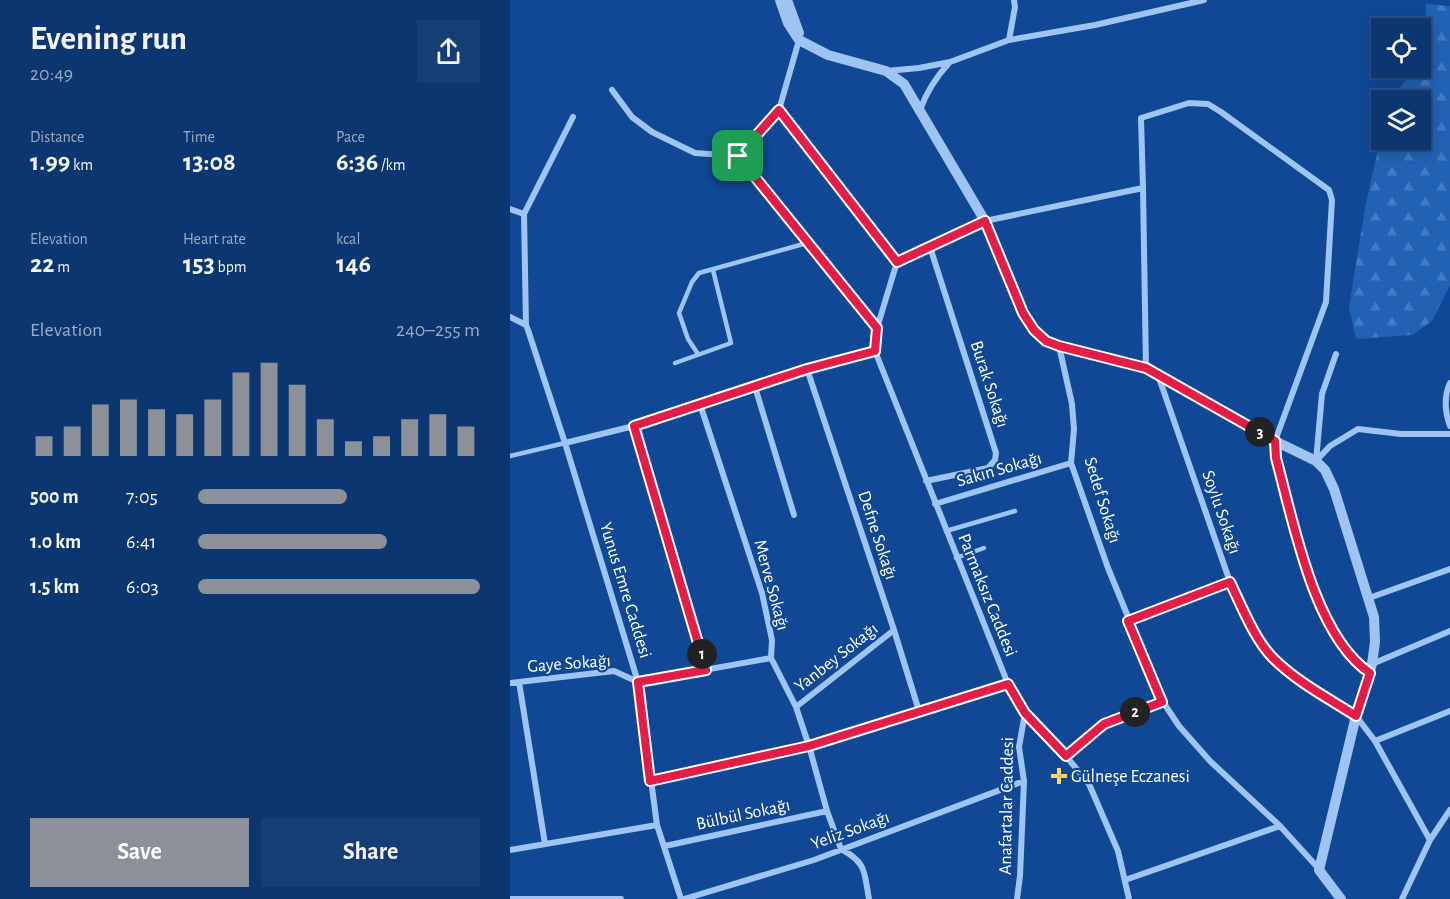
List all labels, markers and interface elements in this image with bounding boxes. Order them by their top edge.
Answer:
map controls [1371,18,1431,150]
button: locate [1371,18,1431,78]
button: share [417,20,480,83]
text: Evening run [30,23,187,56]
text: 20:49 [30,64,73,84]
button: layers [1371,90,1431,150]
text: Distance [30,129,84,145]
text: Time [183,129,215,145]
text: Pace [336,129,365,145]
pin [712,130,763,181]
icon: arrive [721,139,754,172]
text: 1.99 [30,149,70,175]
text: 13:08 [183,149,236,175]
text: 6:36 [336,149,378,175]
text: km [70,157,93,173]
text: /km [378,157,406,173]
text: Elevation [30,231,88,247]
text: Heart rate [183,231,246,247]
text: kcal [336,231,360,247]
text: 22 [30,251,55,277]
text: 153 [183,251,215,277]
text: 146 [336,251,371,277]
text: m [55,259,70,275]
text: bpm [215,259,246,275]
text: Elevation [30,320,102,340]
text: 240–255 m [396,320,480,340]
street label: Burak Sokağı [967,339,1012,430]
pin: 3 [1245,417,1275,447]
text: 3 [1257,424,1263,440]
street label: Sakın Sokağı [955,449,1044,491]
street label: Sedef Sokağı [1080,455,1124,545]
street label: Soylu Sokağı [1198,468,1244,557]
text: 500 m [30,487,79,507]
text: 7:05 [126,487,158,507]
street label: Defne Sokağı [854,489,900,582]
street label: Yunus Emre Caddesi [596,520,654,660]
street label: Parmaksız Caddesi [954,531,1020,659]
text: 1.0 km [30,532,81,552]
text: 6:41 [126,532,156,552]
street label: Merve Sokağı [750,538,792,633]
text: 1.5 km [30,577,79,597]
text: 6:03 [126,577,159,597]
street label: Yanbey Sokağı [792,620,882,696]
pin: 1 [687,639,717,669]
text: 1 [699,646,705,662]
street label: Gaye Sokağı [527,652,611,676]
pin: 2 [1120,697,1150,727]
text: 2 [1131,704,1139,720]
street label: Anafartalar Caddesi [997,737,1017,875]
place label: Gülneşe Eczanesi [1071,768,1190,786]
marker: Gülneşe Eczanesi [1052,769,1066,783]
street label: Bülbül Sokağı [695,796,792,834]
street label: Yeliz Sokağı [809,808,892,853]
button: Save [30,818,249,887]
button: Share [261,818,480,887]

